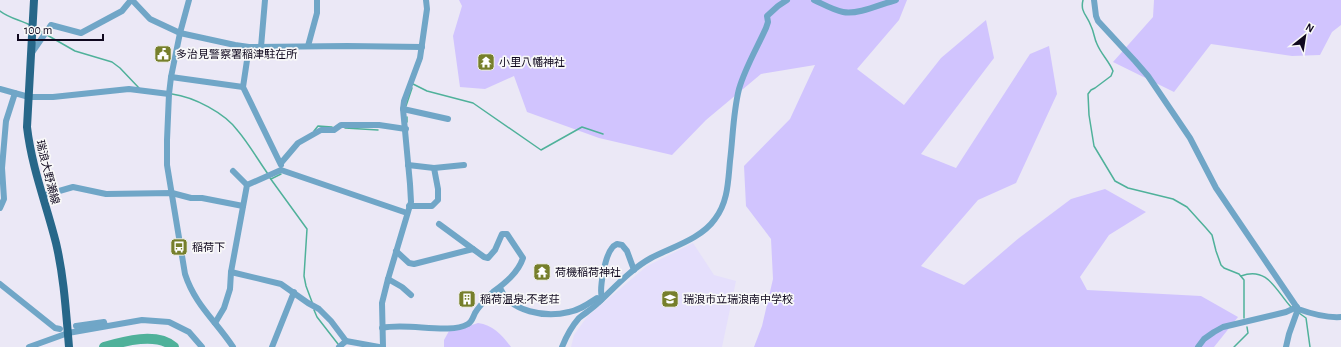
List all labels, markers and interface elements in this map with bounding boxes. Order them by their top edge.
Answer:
scale bar [18,16,103,42]
north arrow [1285,16,1325,56]
text: N [1304,21,1316,34]
text: 100 m [24,24,52,36]
public building icon: 多治見警察署稲津駐在所 [153,44,173,64]
place label: 多治見警察署稲津駐在所 [176,48,298,60]
temple icon: 小里八幡神社 [476,52,496,72]
place label: 小里八幡神社 [499,56,565,68]
street label: 瑞浪大野瀬線 [34,139,62,205]
bus stop icon: 稲荷下 [169,237,189,257]
place label: 稲荷下 [192,241,225,253]
temple icon: 荷機稲荷神社 [532,262,552,282]
place label: 荷機稲荷神社 [555,266,621,278]
building icon: 稲荷温泉;不老荘 [457,289,477,309]
school or university icon: 瑞浪市立瑞浪南中学校 [660,289,680,309]
place label: 稲荷温泉;不老荘 [480,293,560,305]
place label: 瑞浪市立瑞浪南中学校 [683,293,793,305]

